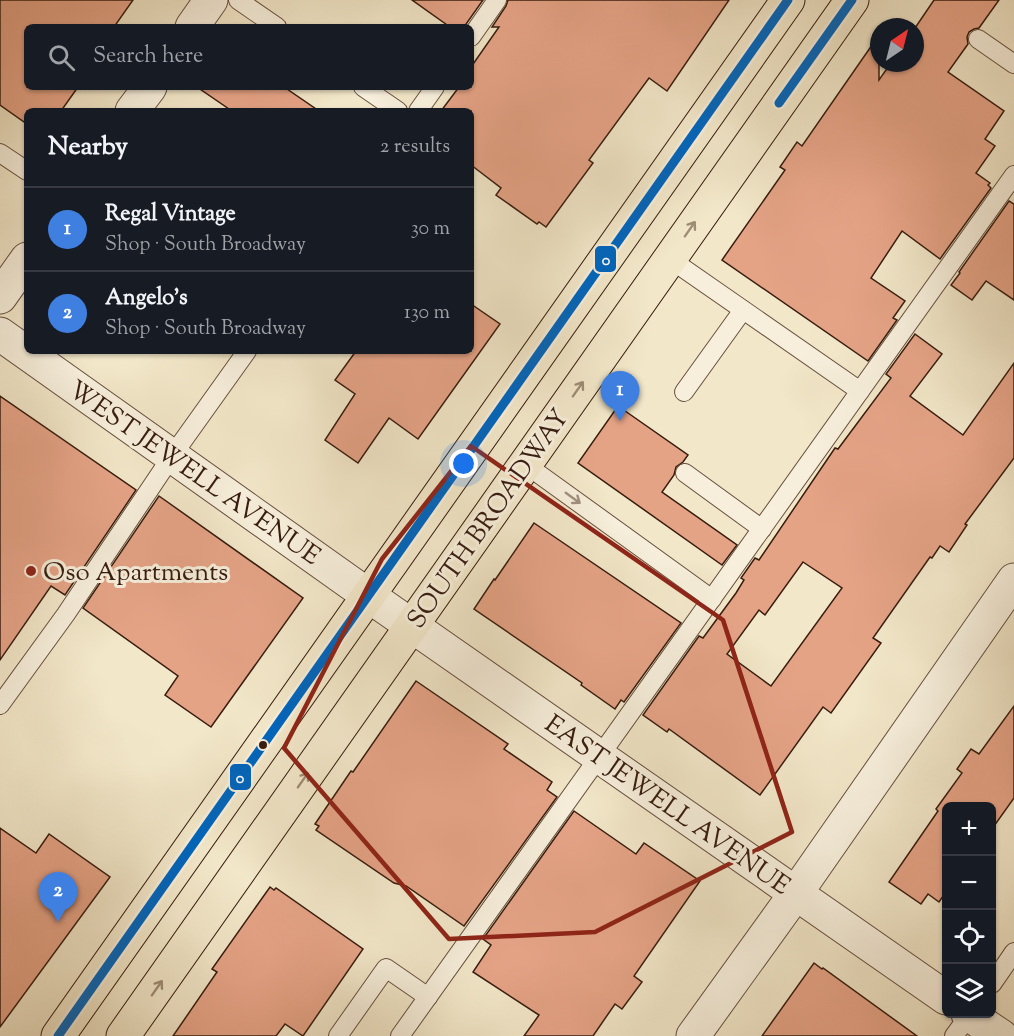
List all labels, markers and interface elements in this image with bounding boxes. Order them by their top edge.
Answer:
north arrow [870,18,924,72]
search box [24,24,474,90]
icon: search [45,41,78,74]
text: Search here [93,41,203,73]
text: Nearby [48,129,128,166]
text: 2 results [380,133,450,162]
text: Regal Vintage [105,199,236,231]
text: 1 [64,215,71,244]
text: 30 m [411,215,450,244]
one-way arrow [684,222,696,238]
text: Shop · South Broadway [105,231,306,260]
line badge: 0 [594,245,617,273]
text: 0 [602,250,611,273]
text: Angelo's [105,283,188,315]
text: 2 [63,299,72,328]
text: 130 m [404,299,450,328]
text: Shop · South Broadway [105,315,306,344]
pin: 1 [600,372,640,421]
street label: WEST JEWELL AVENUE [60,373,327,576]
one-way arrow [572,381,584,397]
street label: SOUTH BROADWAY [399,402,579,637]
your location [449,449,478,478]
one-way arrow [564,492,580,504]
place label: Oso Apartments [43,555,228,592]
marker: Oso Apartments [24,564,38,578]
street label: EAST JEWELL AVENUE [536,707,797,905]
unlabelled marker [257,739,269,751]
line badge: 0 [229,763,252,791]
text: 0 [236,768,245,791]
one-way arrow [297,772,309,788]
map controls [942,802,996,1018]
button: + [942,802,996,856]
button: − [942,856,996,910]
pin: 2 [38,872,78,922]
button: locate [942,910,996,964]
button: layers [942,964,996,1018]
one-way arrow [151,981,163,997]

